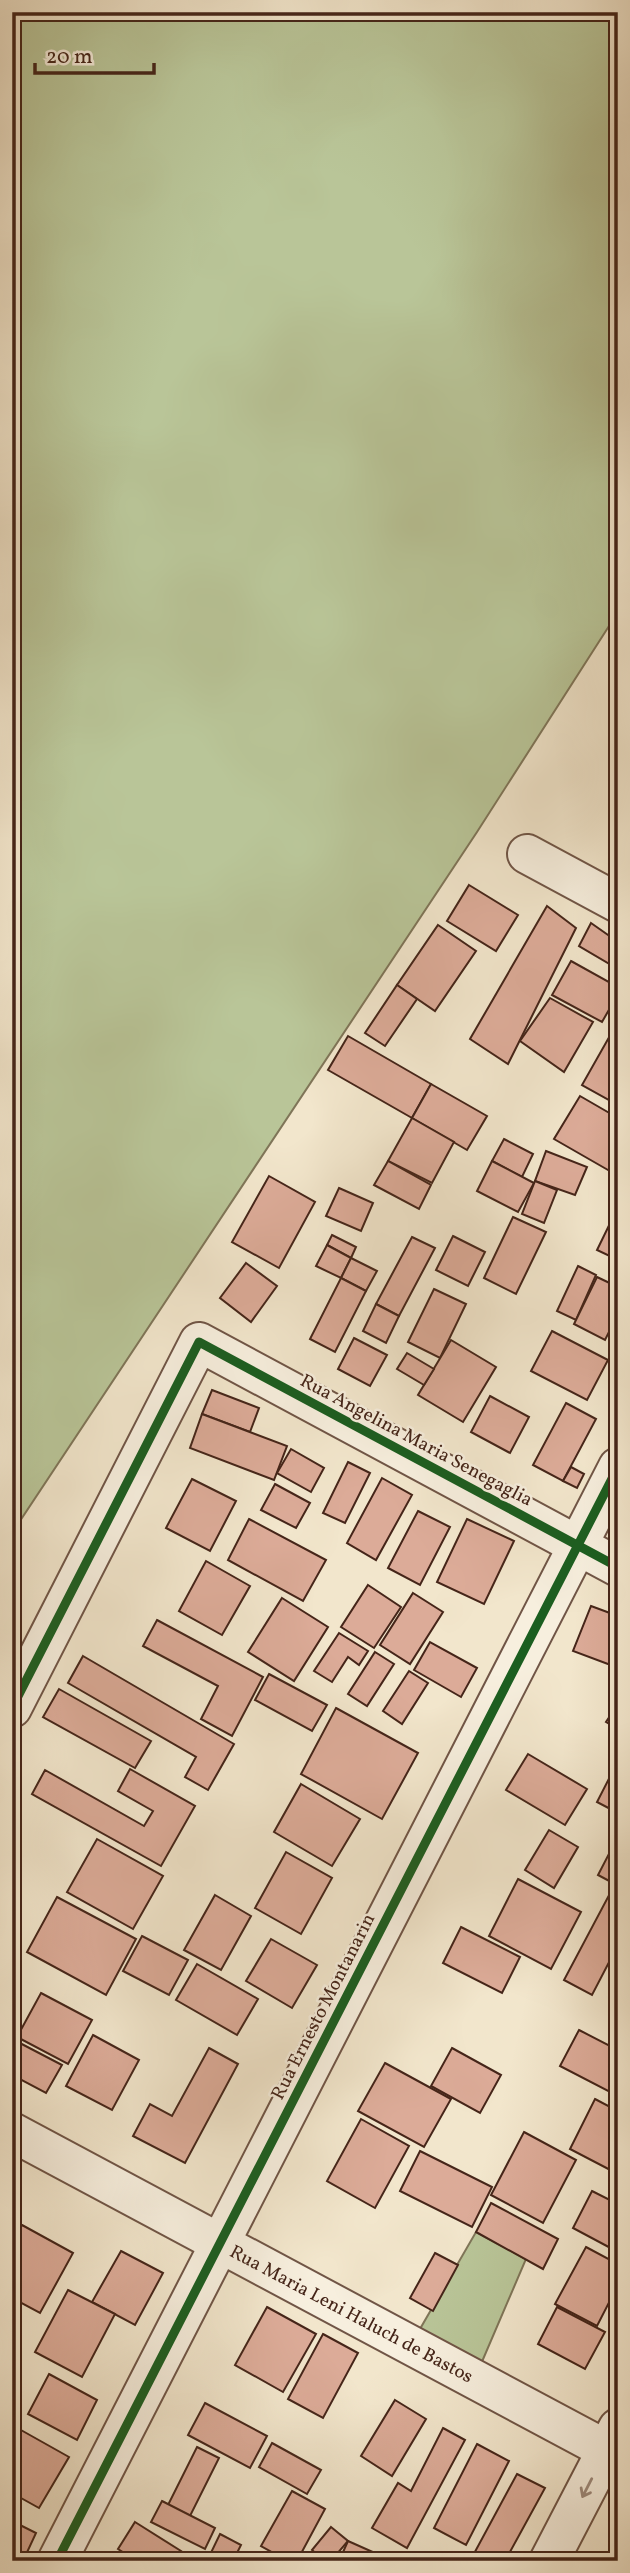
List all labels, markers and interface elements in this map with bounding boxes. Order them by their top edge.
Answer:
scale bar [35,32,154,76]
text: 20 m [46,43,92,72]
street label: Rua Angelina Maria Senegaglia [295,1368,537,1513]
street label: Rua Ernesto Montanarin [265,1909,382,2105]
street label: Rua Maria Leni Haluch de Bastos [225,2239,477,2390]
one-way arrow [579,2477,593,2498]

